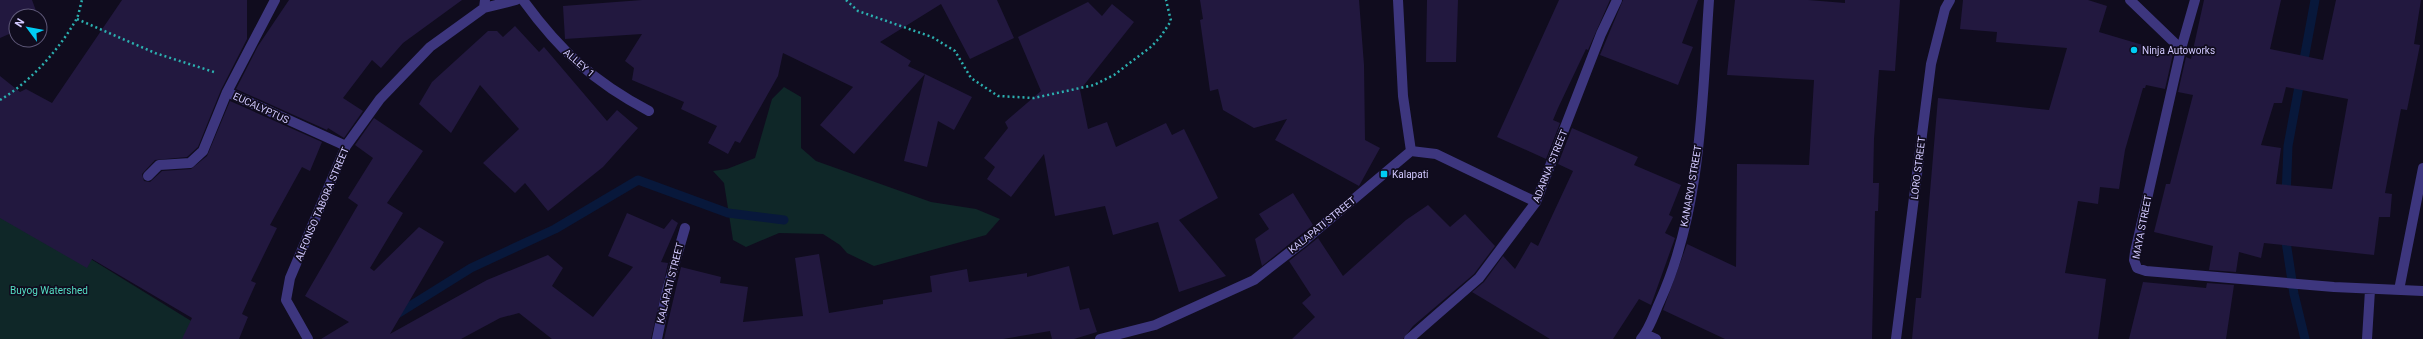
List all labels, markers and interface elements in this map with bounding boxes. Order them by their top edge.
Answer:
north arrow [8,8,48,48]
text: N [12,16,28,30]
marker: Ninja Autoworks [2129,45,2139,55]
place label: Ninja Autoworks [2142,45,2215,56]
street label: ALLEY 1 [561,47,597,79]
street label: EUCALYPTUS [231,90,291,126]
street label: ADARNA STREET [1530,128,1570,204]
street label: LORO STREET [1909,136,1927,200]
street label: KANARYU STREET [1678,144,1704,228]
street label: ALFONSO TABORA STREET [293,145,351,263]
marker: Kalapati [1379,169,1389,179]
place label: Kalapati [1392,169,1428,180]
street label: MAYA STREET [2130,194,2154,260]
street label: KALAPATI STREET [1286,195,1358,255]
street label: KALAPATI STREET [655,241,685,325]
park label: Buyog Watershed [10,285,88,296]

